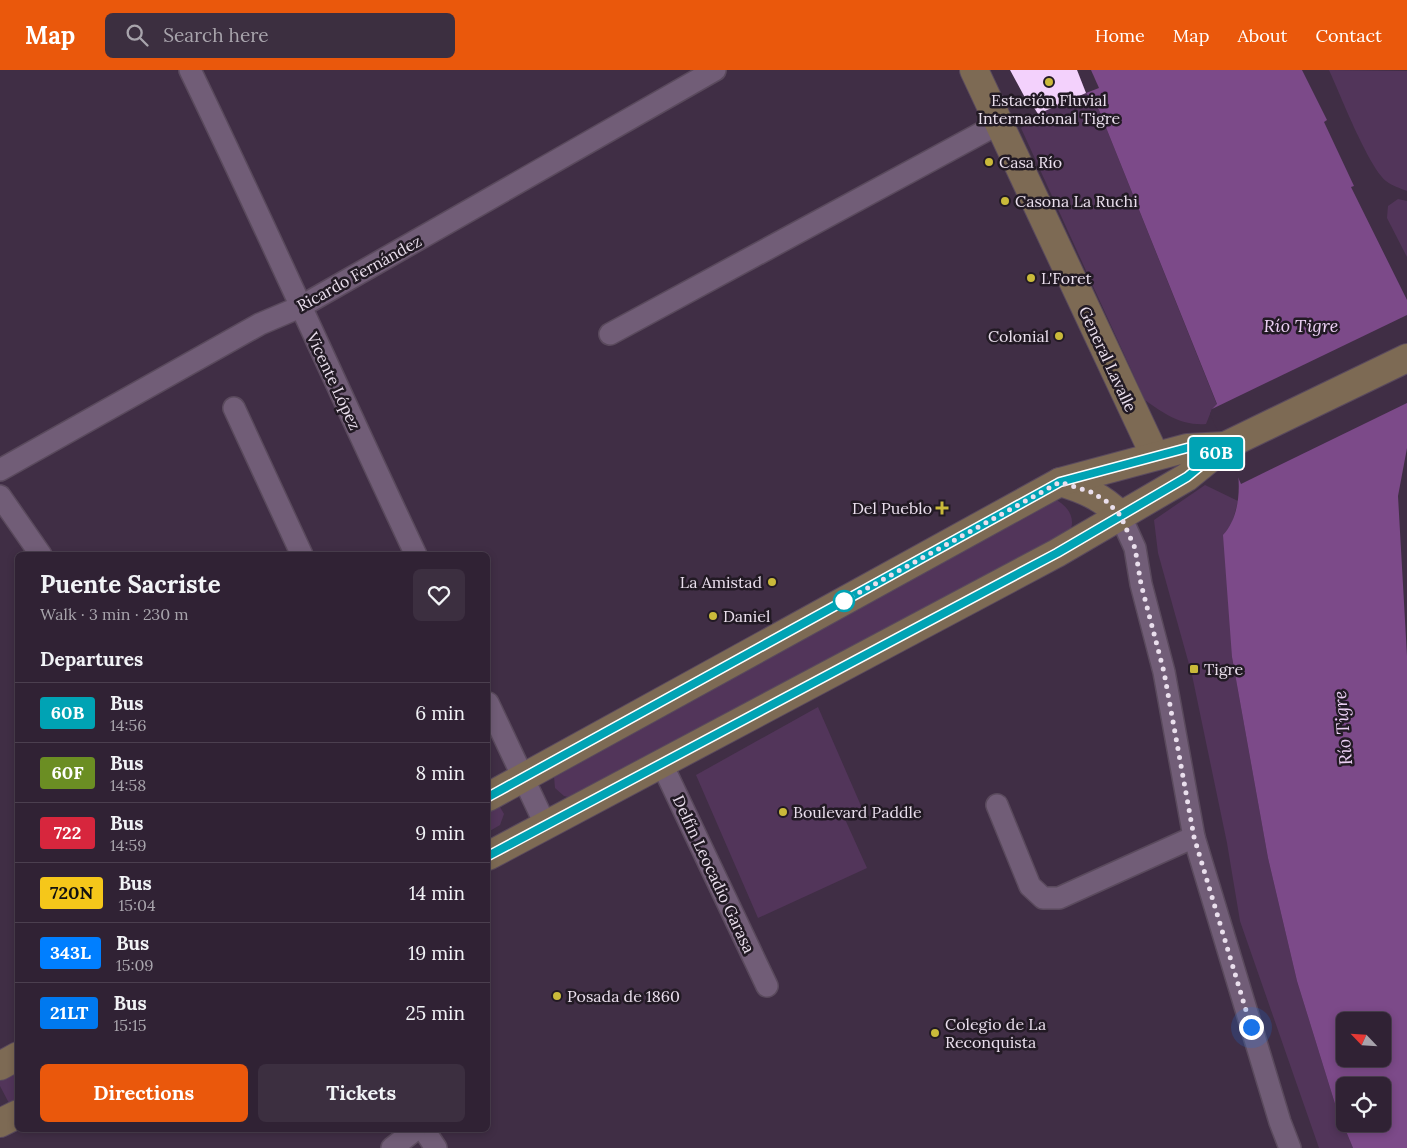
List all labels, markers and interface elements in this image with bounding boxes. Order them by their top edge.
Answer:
search box [105,13,455,58]
text: Map [25,20,75,51]
icon: search [123,21,151,49]
text: Search here [163,23,269,47]
text: Home [1095,24,1145,47]
text: Map [1173,24,1209,47]
text: About [1237,24,1287,47]
text: Contact [1315,24,1382,47]
marker: Estación Fluvial Internacional Tigre [1043,76,1055,88]
place label: Estación Fluvial Internacional Tigre [978,90,1121,128]
place label: Casa Río [999,152,1062,172]
marker: Casa Río [983,156,995,168]
place label: Casona La Ruchi [1015,191,1138,211]
marker: Casona La Ruchi [999,195,1011,207]
street label: Ricardo Fernández [293,230,425,316]
place label: L'Foret [1041,268,1093,288]
marker: L'Foret [1025,272,1037,284]
street label: General Lavalle [1075,303,1141,415]
water label: Río Tigre [1264,314,1338,337]
place label: Colonial [988,326,1049,346]
street label: Vicente López [302,328,365,433]
marker: Colonial [1053,330,1065,342]
line badge: 60B [1187,437,1245,469]
text: 60B [1199,441,1233,464]
place label: Del Pueblo [852,498,932,518]
marker: Del Pueblo [936,502,948,514]
text: Puente Sacriste [40,569,221,600]
button: heart [413,569,465,621]
place label: La Amistad [680,572,762,592]
marker: La Amistad [766,576,778,588]
unlabelled marker [833,590,855,612]
text: Walk · 3 min · 230 m [40,604,189,624]
place label: Daniel [723,606,770,626]
marker: Daniel [707,610,719,622]
text: Departures [40,647,143,671]
place label: Tigre [1204,659,1243,679]
marker: Tigre [1188,663,1200,675]
water label: Río Tigre [1328,690,1357,766]
text: Bus [110,691,143,715]
text: 60B [51,701,84,724]
text: 6 min [415,701,465,725]
text: 14:56 [110,715,146,735]
text: Bus [110,751,143,775]
text: 60F [51,761,84,784]
text: 8 min [415,761,465,785]
text: 14:58 [110,775,146,795]
street label: Delfín Leocadio Garasa [669,792,759,956]
place label: Boulevard Paddle [793,802,922,822]
marker: Boulevard Paddle [777,806,789,818]
text: Bus [110,811,143,835]
text: 722 [54,821,81,844]
text: 9 min [415,821,465,845]
text: 14:59 [110,835,146,855]
text: Bus [118,871,152,895]
text: 720N [50,881,93,904]
text: 14 min [409,881,465,905]
text: 15:04 [118,895,156,915]
text: Bus [116,931,149,955]
text: 343L [50,941,91,964]
text: 19 min [408,941,465,965]
text: 15:09 [116,955,154,975]
place label: Posada de 1860 [567,986,680,1006]
marker: Posada de 1860 [551,990,563,1002]
text: Bus [113,991,147,1015]
text: 21LT [50,1001,88,1024]
text: 25 min [406,1001,465,1025]
north arrow [1336,1012,1391,1068]
map controls [1336,1012,1391,1132]
place label: Colegio de La Reconquista [945,1014,1046,1052]
text: 15:15 [113,1015,146,1035]
your location [1239,1015,1264,1040]
marker: Colegio de La Reconquista [929,1027,941,1039]
button: Directions [40,1064,248,1122]
button: Tickets [258,1064,465,1122]
button: locate [1336,1077,1391,1132]

